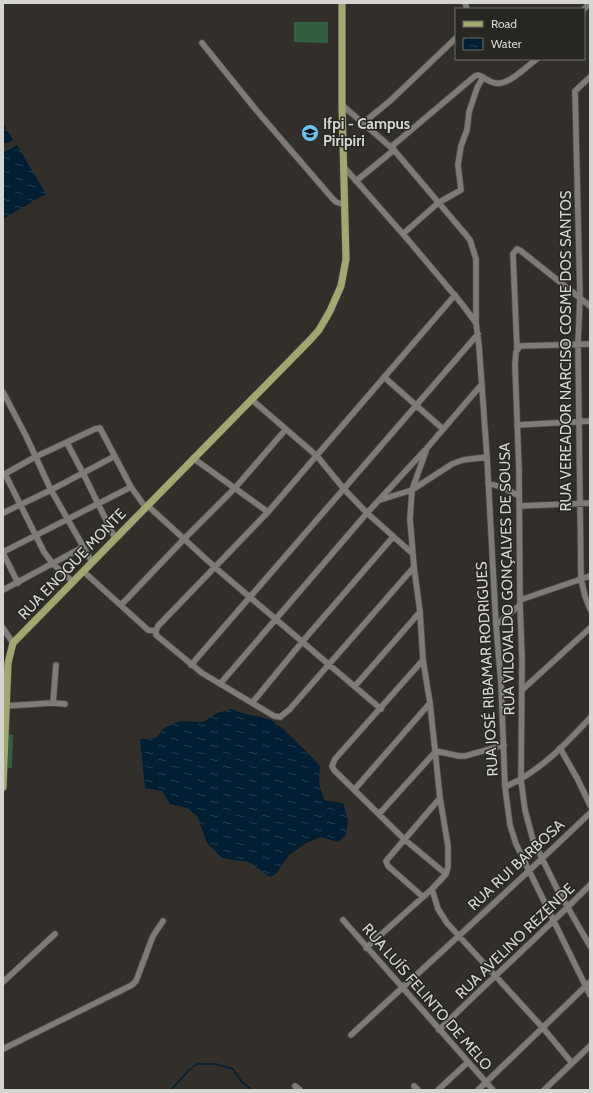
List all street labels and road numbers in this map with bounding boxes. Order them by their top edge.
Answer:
street label: RUA VEREADOR NARCISO COSME DOS SANTOS [557,190,575,512]
street label: RUA VILOVALDO GONÇALVES DE SOUSA [496,442,518,716]
street label: RUA ENOQUE MONTE [14,505,130,623]
street label: RUA JOSÉ RIBAMAR RODRIGUES [471,561,502,777]
street label: RUA RUI BARBOSA [464,815,568,914]
street label: RUA AVELINO REZENDE [452,879,578,1003]
street label: RUA LUÍS FELINTO DE MELO [358,919,496,1074]

